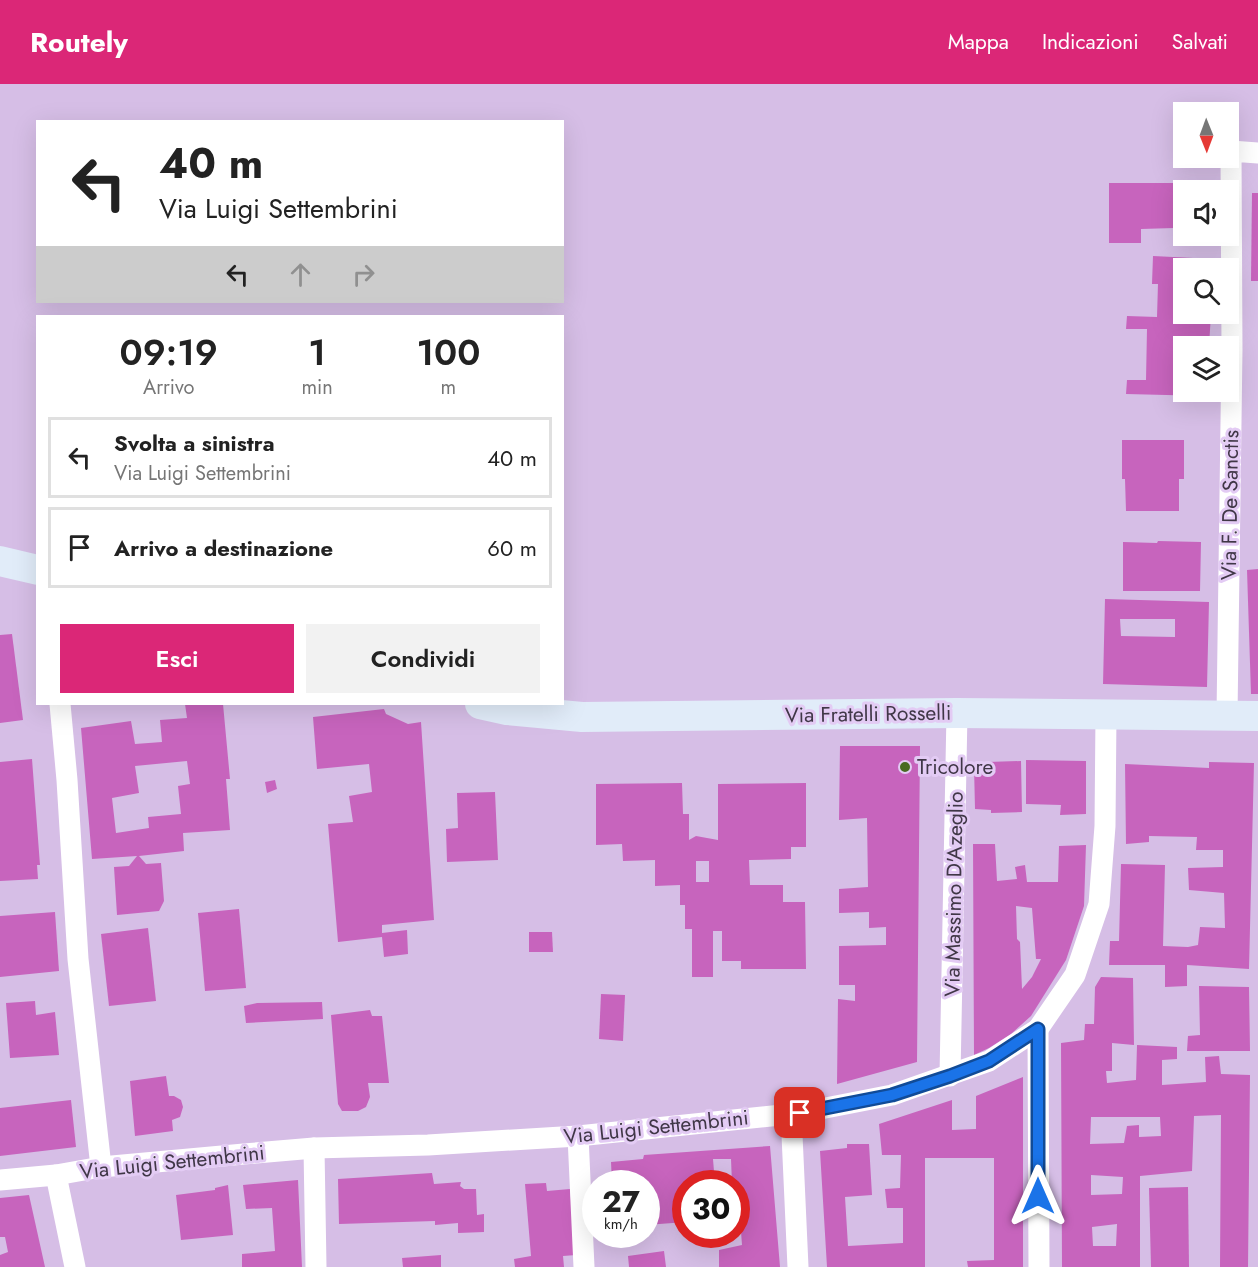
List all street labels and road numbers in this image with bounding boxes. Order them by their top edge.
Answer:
street label: Via F. De Sanctis [1214,430,1246,580]
street label: Via Fratelli Rosselli [785,698,951,730]
street label: Via Massimo D'Azeglio [937,791,971,997]
street label: Via Luigi Settembrini [562,1102,750,1152]
street label: Via Luigi Settembrini [78,1137,266,1187]

